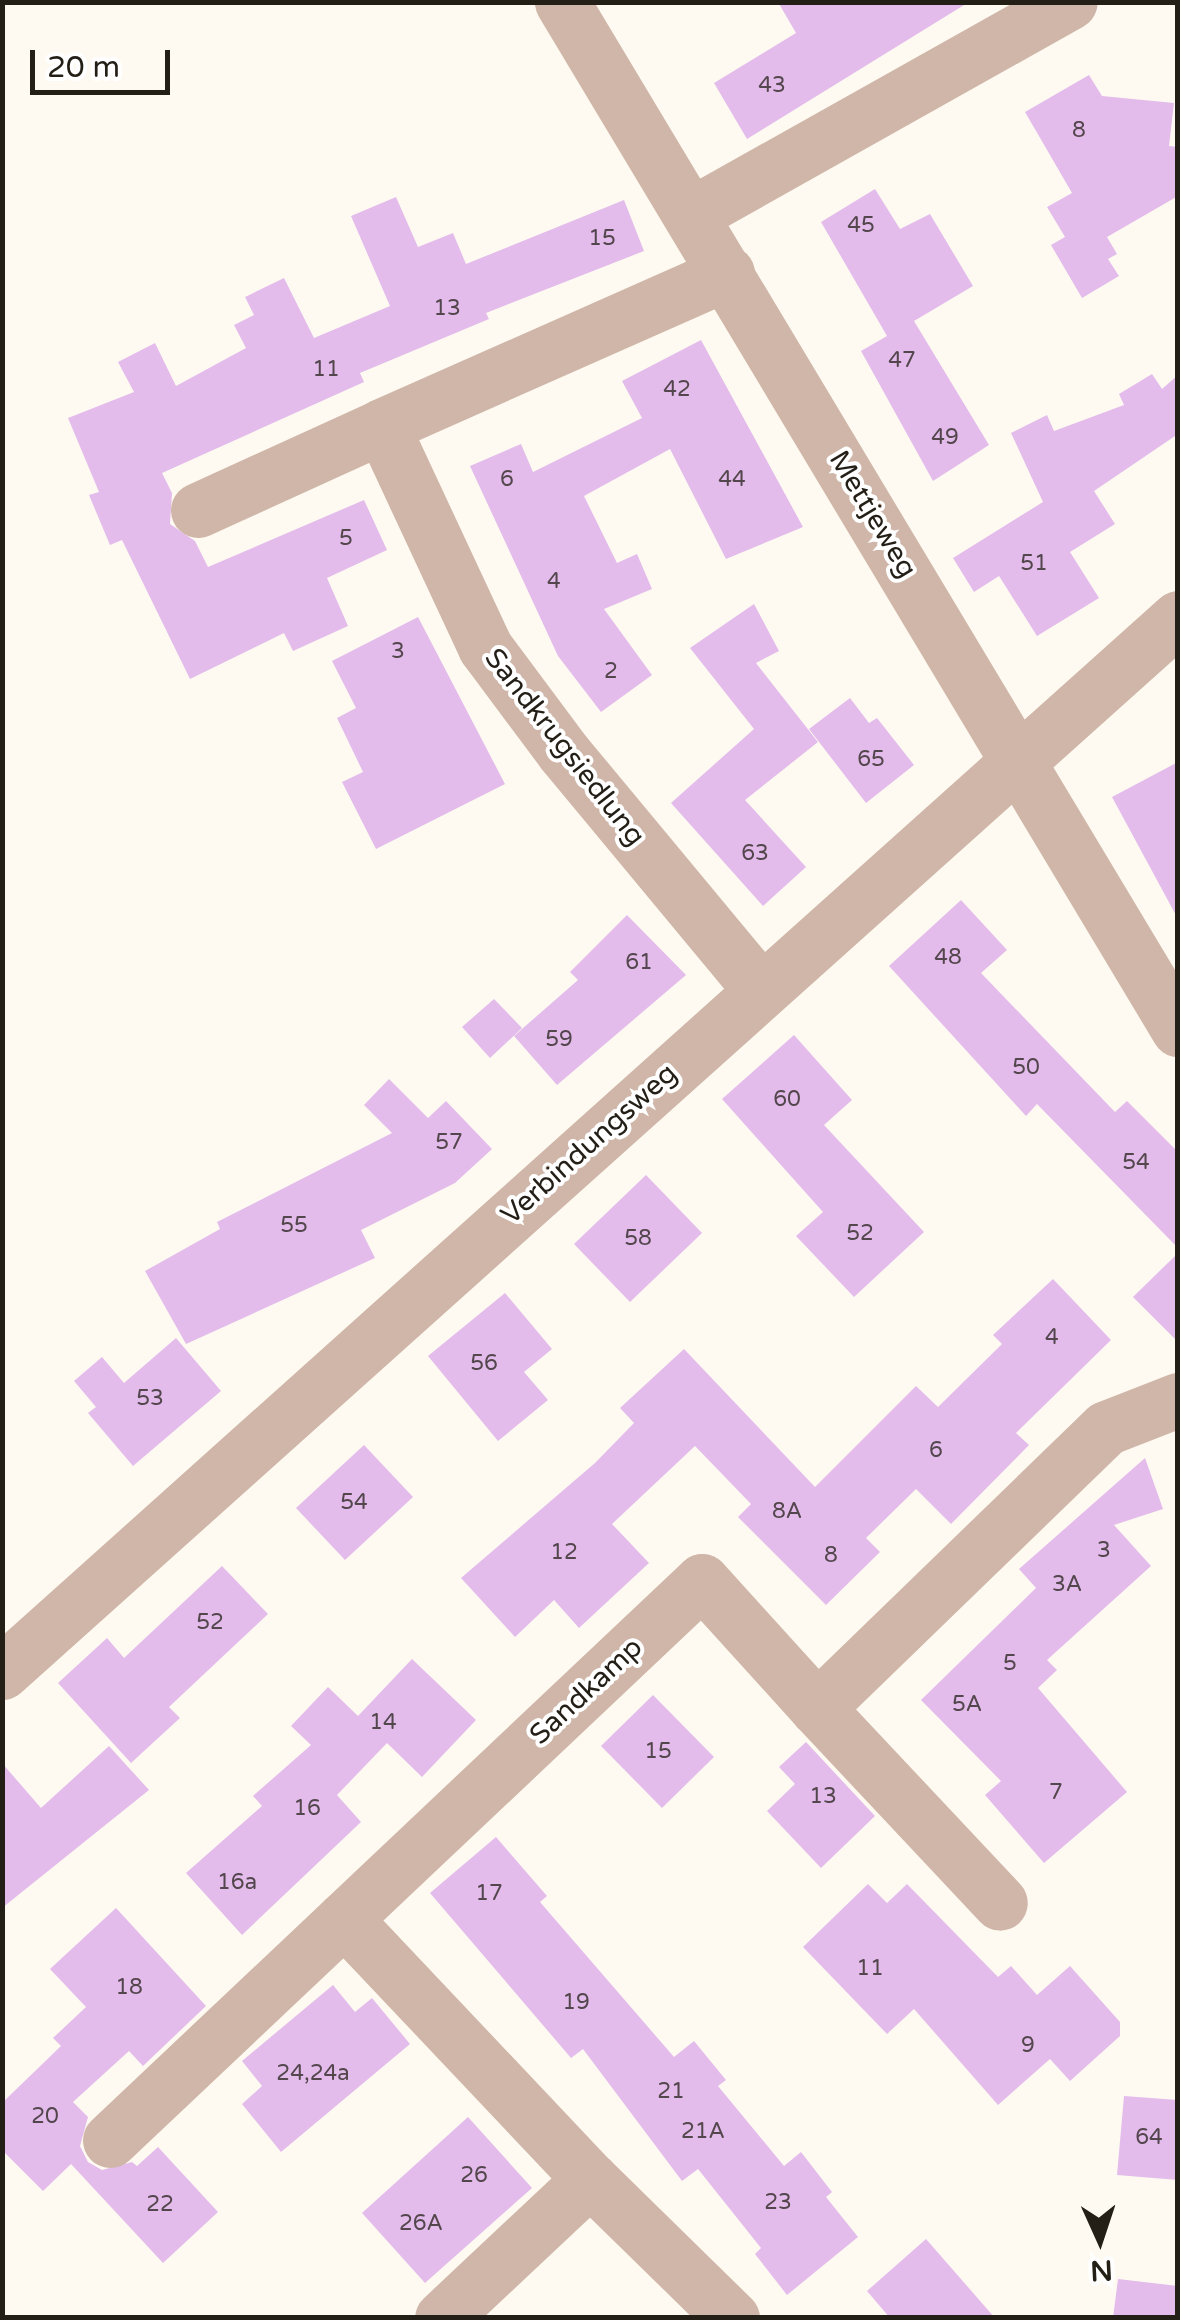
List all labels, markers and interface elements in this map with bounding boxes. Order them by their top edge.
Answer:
scale bar [35,30,175,92]
text: 20 m [47,49,120,86]
house number: 43 [758,73,786,99]
house number: 8 [1072,118,1086,144]
house number: 45 [847,213,875,239]
house number: 15 [588,226,616,252]
house number: 13 [433,296,461,322]
house number: 47 [888,348,916,374]
house number: 11 [312,357,340,383]
house number: 42 [663,377,691,403]
house number: 49 [931,425,959,451]
street label: Mettjeweg [822,444,924,584]
house number: 6 [500,467,514,493]
house number: 44 [718,467,746,493]
house number: 5 [339,526,353,552]
house number: 51 [1020,551,1048,577]
house number: 4 [547,569,561,595]
house number: 3 [391,639,405,665]
street label: Sandkrugsiedlung [478,642,652,852]
house number: 2 [604,659,618,685]
house number: 65 [857,747,885,773]
house number: 63 [741,841,769,867]
house number: 48 [934,945,962,971]
house number: 61 [625,950,653,976]
house number: 59 [545,1027,573,1053]
house number: 50 [1012,1055,1040,1081]
street label: Verbindungsweg [494,1056,684,1232]
house number: 60 [773,1087,801,1113]
house number: 57 [435,1130,463,1156]
house number: 54 [1122,1150,1150,1176]
house number: 55 [280,1213,308,1239]
house number: 52 [846,1221,874,1247]
house number: 58 [624,1226,652,1252]
house number: 4 [1045,1325,1059,1351]
house number: 56 [470,1351,498,1377]
house number: 53 [136,1386,164,1412]
house number: 6 [929,1438,943,1464]
house number: 54 [340,1490,368,1516]
house number: 8A [772,1499,802,1525]
house number: 3 [1097,1538,1111,1564]
house number: 12 [550,1540,578,1566]
house number: 8 [824,1543,838,1569]
house number: 3A [1052,1572,1082,1598]
house number: 52 [196,1610,224,1636]
street label: Sandkamp [523,1630,649,1752]
house number: 5 [1003,1651,1017,1677]
house number: 5A [952,1692,982,1718]
house number: 14 [369,1710,397,1736]
house number: 15 [644,1739,672,1765]
house number: 7 [1049,1780,1063,1806]
house number: 13 [809,1784,837,1810]
house number: 16 [293,1796,321,1822]
house number: 16a [217,1870,257,1896]
house number: 17 [475,1881,503,1907]
house number: 11 [856,1956,884,1982]
house number: 18 [115,1975,143,2001]
house number: 19 [562,1990,590,2016]
house number: 9 [1021,2033,1035,2059]
house number: 24,24a [276,2061,350,2087]
house number: 21 [657,2079,685,2105]
house number: 20 [31,2104,59,2130]
house number: 21A [681,2119,725,2145]
house number: 64 [1135,2125,1163,2151]
house number: 26 [460,2163,488,2189]
house number: 23 [764,2190,792,2216]
north arrow [1050,2190,1150,2290]
house number: 22 [146,2192,174,2218]
house number: 26A [399,2211,443,2237]
text: N [1089,2252,1114,2288]

